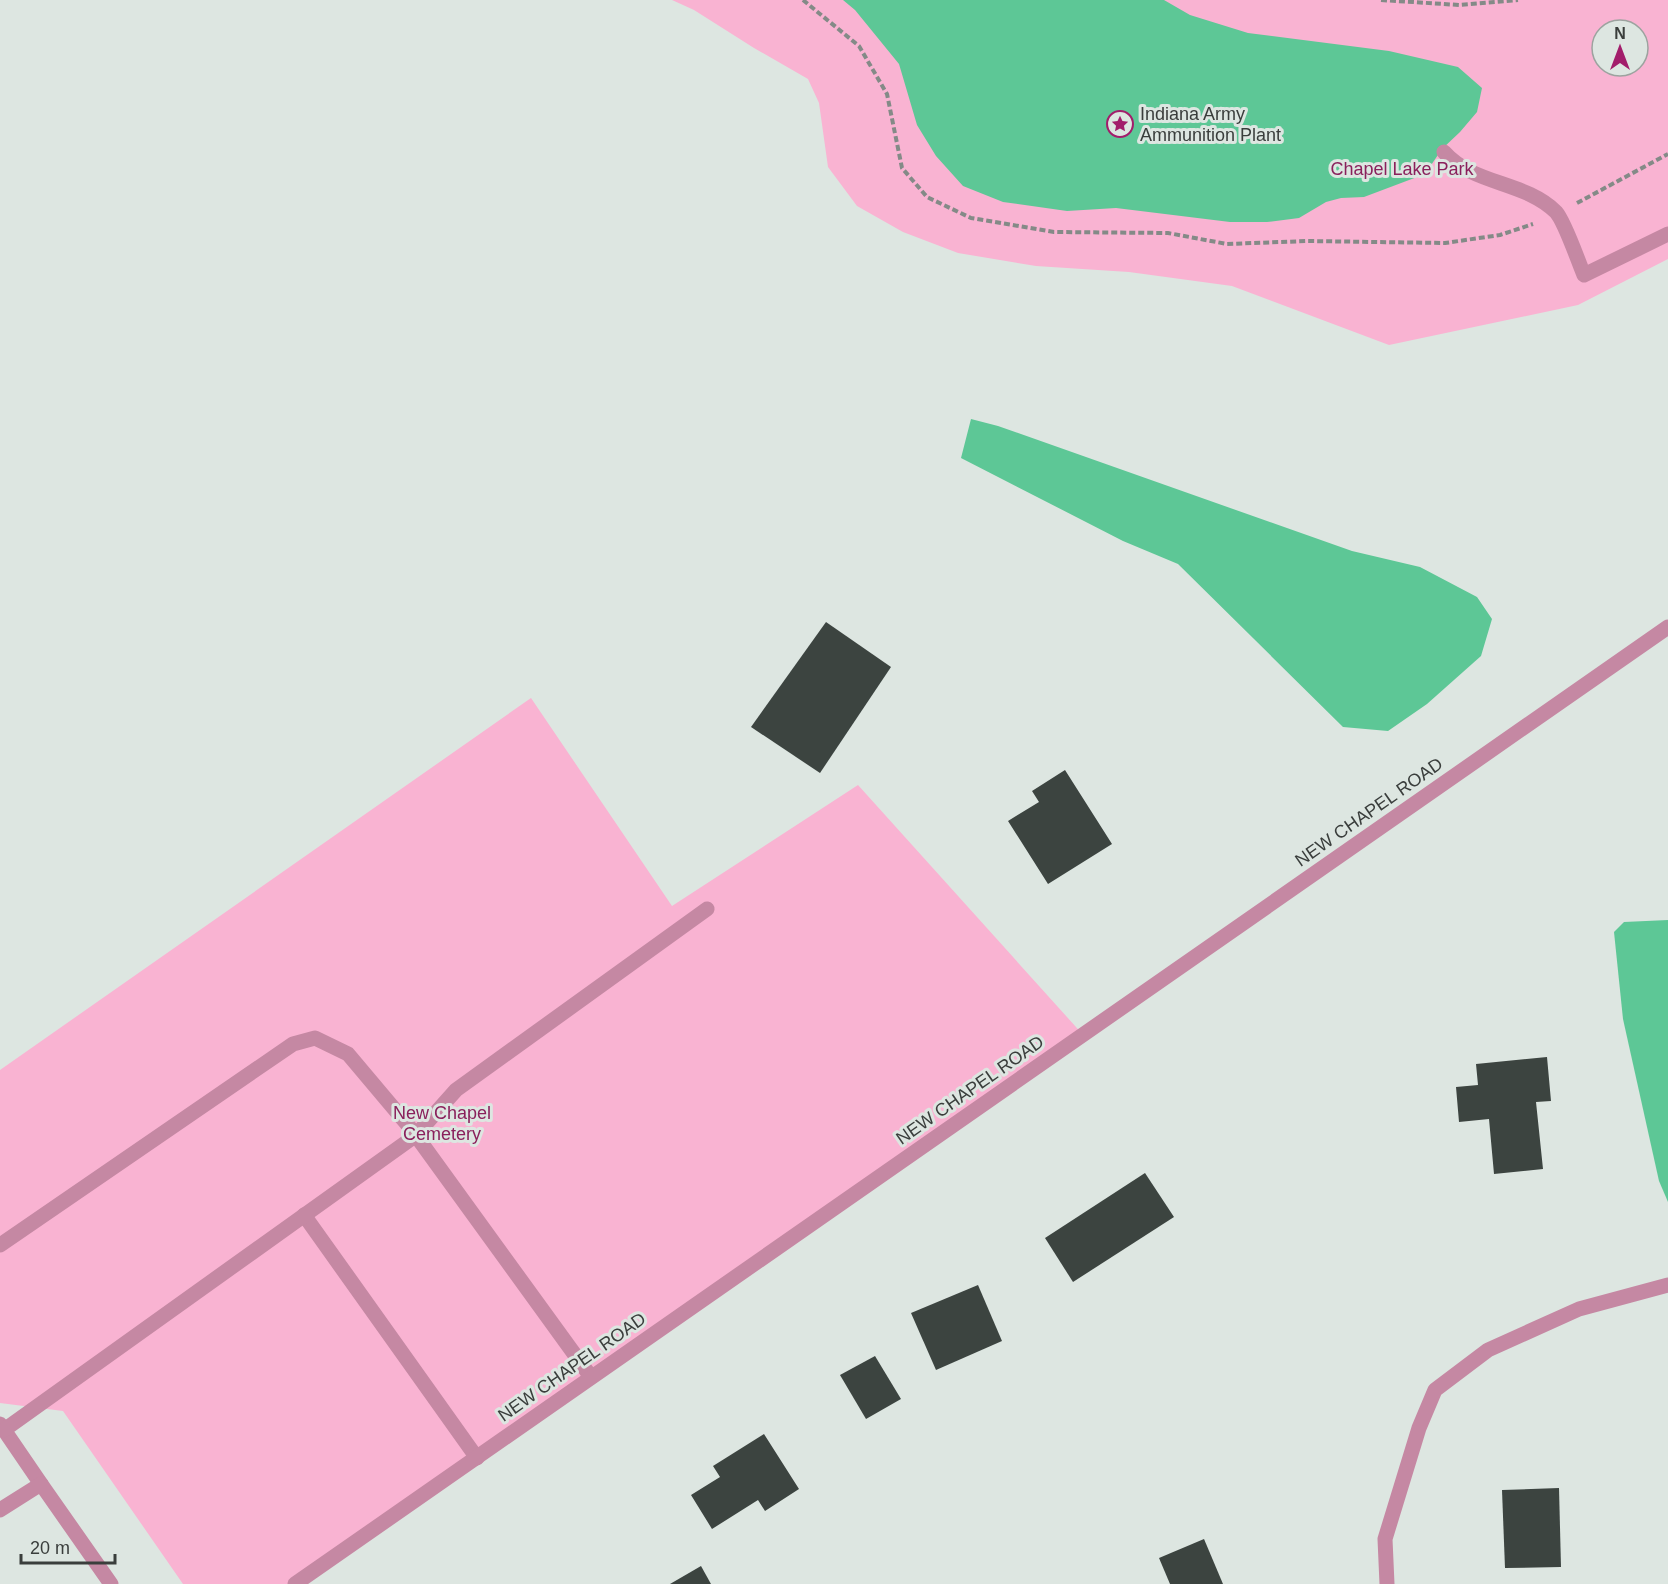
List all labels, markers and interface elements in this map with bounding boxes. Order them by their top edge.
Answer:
north arrow [1590,18,1650,78]
text: N [1614,25,1626,42]
place label: Indiana Army Ammunition Plant [1140,104,1281,145]
place icon: Indiana Army Ammunition Plant [1105,109,1135,139]
park label: Chapel Lake Park [1330,159,1475,179]
street label: NEW CHAPEL ROAD [1291,754,1447,870]
street label: NEW CHAPEL ROAD [892,1032,1048,1148]
park label: New Chapel Cemetery [393,1103,491,1144]
street label: NEW CHAPEL ROAD [494,1309,650,1425]
scale bar [21,1527,116,1565]
text: 20 m [30,1538,70,1558]

